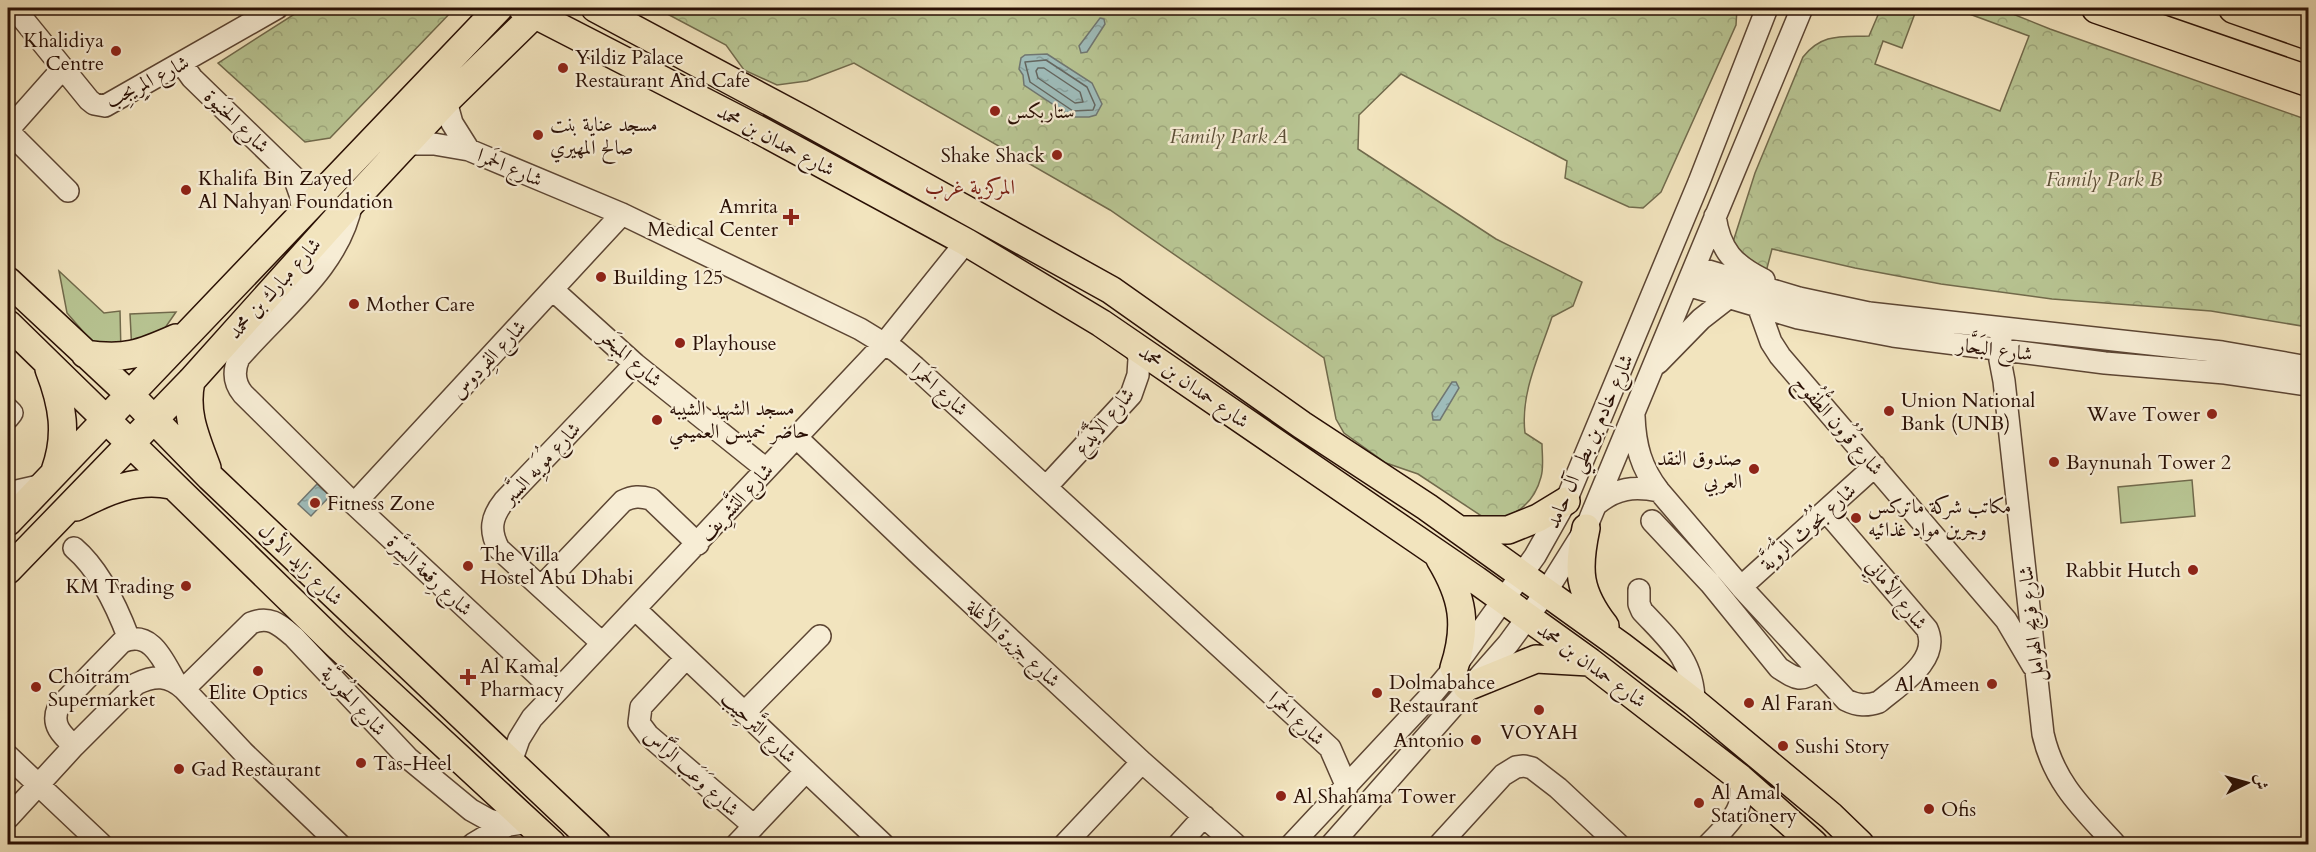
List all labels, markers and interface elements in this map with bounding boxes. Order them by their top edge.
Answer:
place label: Khalidiya Centre [23,27,104,77]
marker: Khalidiya Centre [109,44,123,58]
place label: Yildiz Palace Restaurant And Cafe [575,44,750,94]
street label: شارع المِرِيجِب [101,49,196,118]
marker: Yildiz Palace Restaurant And Cafe [556,61,570,75]
street label: شارع الحنَيوة [195,83,276,162]
street label: شارع حمدان بن محمد [710,98,839,186]
place label: ستاربكس [1007,98,1075,125]
marker: ستاربكس [988,104,1002,118]
place label: مسجد عناية بنت صالح المهيري [550,111,658,164]
park label: Family Park A [1170,123,1288,150]
marker: مسجد عناية بنت صالح المهيري [531,128,545,142]
street label: شارع الحَمرا [471,141,547,197]
place label: Shake Shack [941,142,1045,169]
marker: Shake Shack [1050,148,1064,162]
place label: Khalifa Bin Zayed Al Nahyan Foundation [198,165,394,215]
park label: Family Park B [2046,166,2162,193]
district label: المركزية غرب [925,173,1015,202]
marker: Khalifa Bin Zayed Al Nahyan Foundation [179,183,193,197]
place label: Amrita Medical Center [647,193,779,243]
marker: Amrita Medical Center [782,208,800,226]
street label: شارع مبارك بن محمد [221,232,330,348]
place label: Building 125 [613,264,723,291]
marker: Building 125 [594,270,608,284]
place label: Mother Care [366,291,475,318]
marker: Mother Care [347,297,361,311]
street label: شارع الفِردوس [445,314,535,408]
street label: شارع المِبخَر [589,321,669,396]
street label: شارع البَحَّار [1953,327,2035,372]
place label: Playhouse [692,330,777,357]
marker: Playhouse [673,336,687,350]
street label: شارع حمدان بن محمد [1131,338,1255,438]
street label: شارع خادم بن بطي آل حامد [1539,350,1645,535]
street label: شارع الحَمرا [902,356,975,425]
street label: شارع قُرُون الطُّفُوح [1785,366,1894,484]
street label: شارع الأَيْدَع [1065,379,1144,464]
place label: Union National Bank (UNB) [1901,387,2035,437]
place label: مسجد الشهيد الشيبه حاضر خميس العميمي [669,395,809,450]
place label: Wave Tower [2086,401,2201,428]
marker: Union National Bank (UNB) [1882,404,1896,418]
marker: Wave Tower [2205,407,2219,421]
street label: شارع مُوَيِه السَّبر [492,413,590,515]
marker: مسجد الشهيد الشيبه حاضر خميس العميمي [650,413,664,427]
place label: صندوق النقد العربي [1657,445,1742,497]
place label: Baynunah Tower 2 [2066,449,2231,476]
street label: شارع التَّشرِيف [690,455,783,550]
marker: Baynunah Tower 2 [2047,455,2061,469]
marker: صندوق النقد العربي [1747,462,1761,476]
street label: شارع بُحُوث الرُّوَيَّة [1751,473,1865,581]
place label: Fitness Zone [327,490,435,517]
place label: مكاتب شركة ماتركس وجرين مواد غذائيه [1868,493,2011,543]
marker: Fitness Zone [308,496,322,510]
marker: مكاتب شركة ماتركس وجرين مواد غذائيه [1849,511,1863,525]
street label: شارع زايد الأول [250,516,350,614]
street label: شارع رِقعة السِّرَّة [378,526,481,625]
place label: The Villa Hostel Abu Dhabi [480,541,634,591]
street label: شارع الأمانِي [1856,552,1935,638]
place label: Rabbit Hutch [2066,557,2181,584]
marker: The Villa Hostel Abu Dhabi [461,559,475,573]
marker: Rabbit Hutch [2186,563,2200,577]
street label: شارع فريج الهوامل [2012,564,2055,683]
place label: KM Trading [65,573,175,600]
marker: KM Trading [179,579,193,593]
street label: شارع جزيرة الأغلة [958,591,1068,697]
street label: شارع حمدان بن محمد [1529,616,1652,718]
place label: Al Kamal Pharmacy [480,653,564,703]
street label: شارع الحُوريَّة [312,658,396,745]
place label: Choitram Supermarket [48,663,156,713]
marker: Elite Optics [251,664,265,678]
place label: Dolmabahce Restaurant [1389,669,1495,719]
marker: Al Kamal Pharmacy [461,670,475,684]
place label: Al Ameen [1895,671,1981,698]
marker: Al Ameen [1985,677,1999,691]
place label: Elite Optics [208,679,308,706]
marker: Choitram Supermarket [29,680,43,694]
street label: شارع التَّرحِيب [712,682,805,772]
street label: شارع الحَمرا [1260,684,1332,755]
marker: Dolmabahce Restaurant [1370,686,1384,700]
place label: Al Faran [1761,690,1834,717]
marker: Al Faran [1742,696,1756,710]
marker: VOYAH [1532,703,1546,717]
street label: شارع وَعَب الرَّأس [635,719,748,825]
place label: VOYAH [1500,719,1578,746]
place label: Antonio [1393,727,1464,754]
marker: Antonio [1469,733,1483,747]
place label: Sushi Story [1795,733,1890,760]
marker: Sushi Story [1776,739,1790,753]
place label: Tas-Heel [373,750,452,777]
north arrow [2217,753,2277,813]
place label: Gad Restaurant [191,756,321,783]
marker: Tas-Heel [354,756,368,770]
marker: Gad Restaurant [172,762,186,776]
text: ش [2249,773,2273,791]
place label: Al Amal Stationery [1711,779,1797,829]
place label: Al Shahama Tower [1293,783,1456,810]
marker: Al Shahama Tower [1274,789,1288,803]
marker: Al Amal Stationery [1692,796,1706,810]
place label: Ofis [1941,796,1976,823]
marker: Ofis [1922,802,1936,816]

